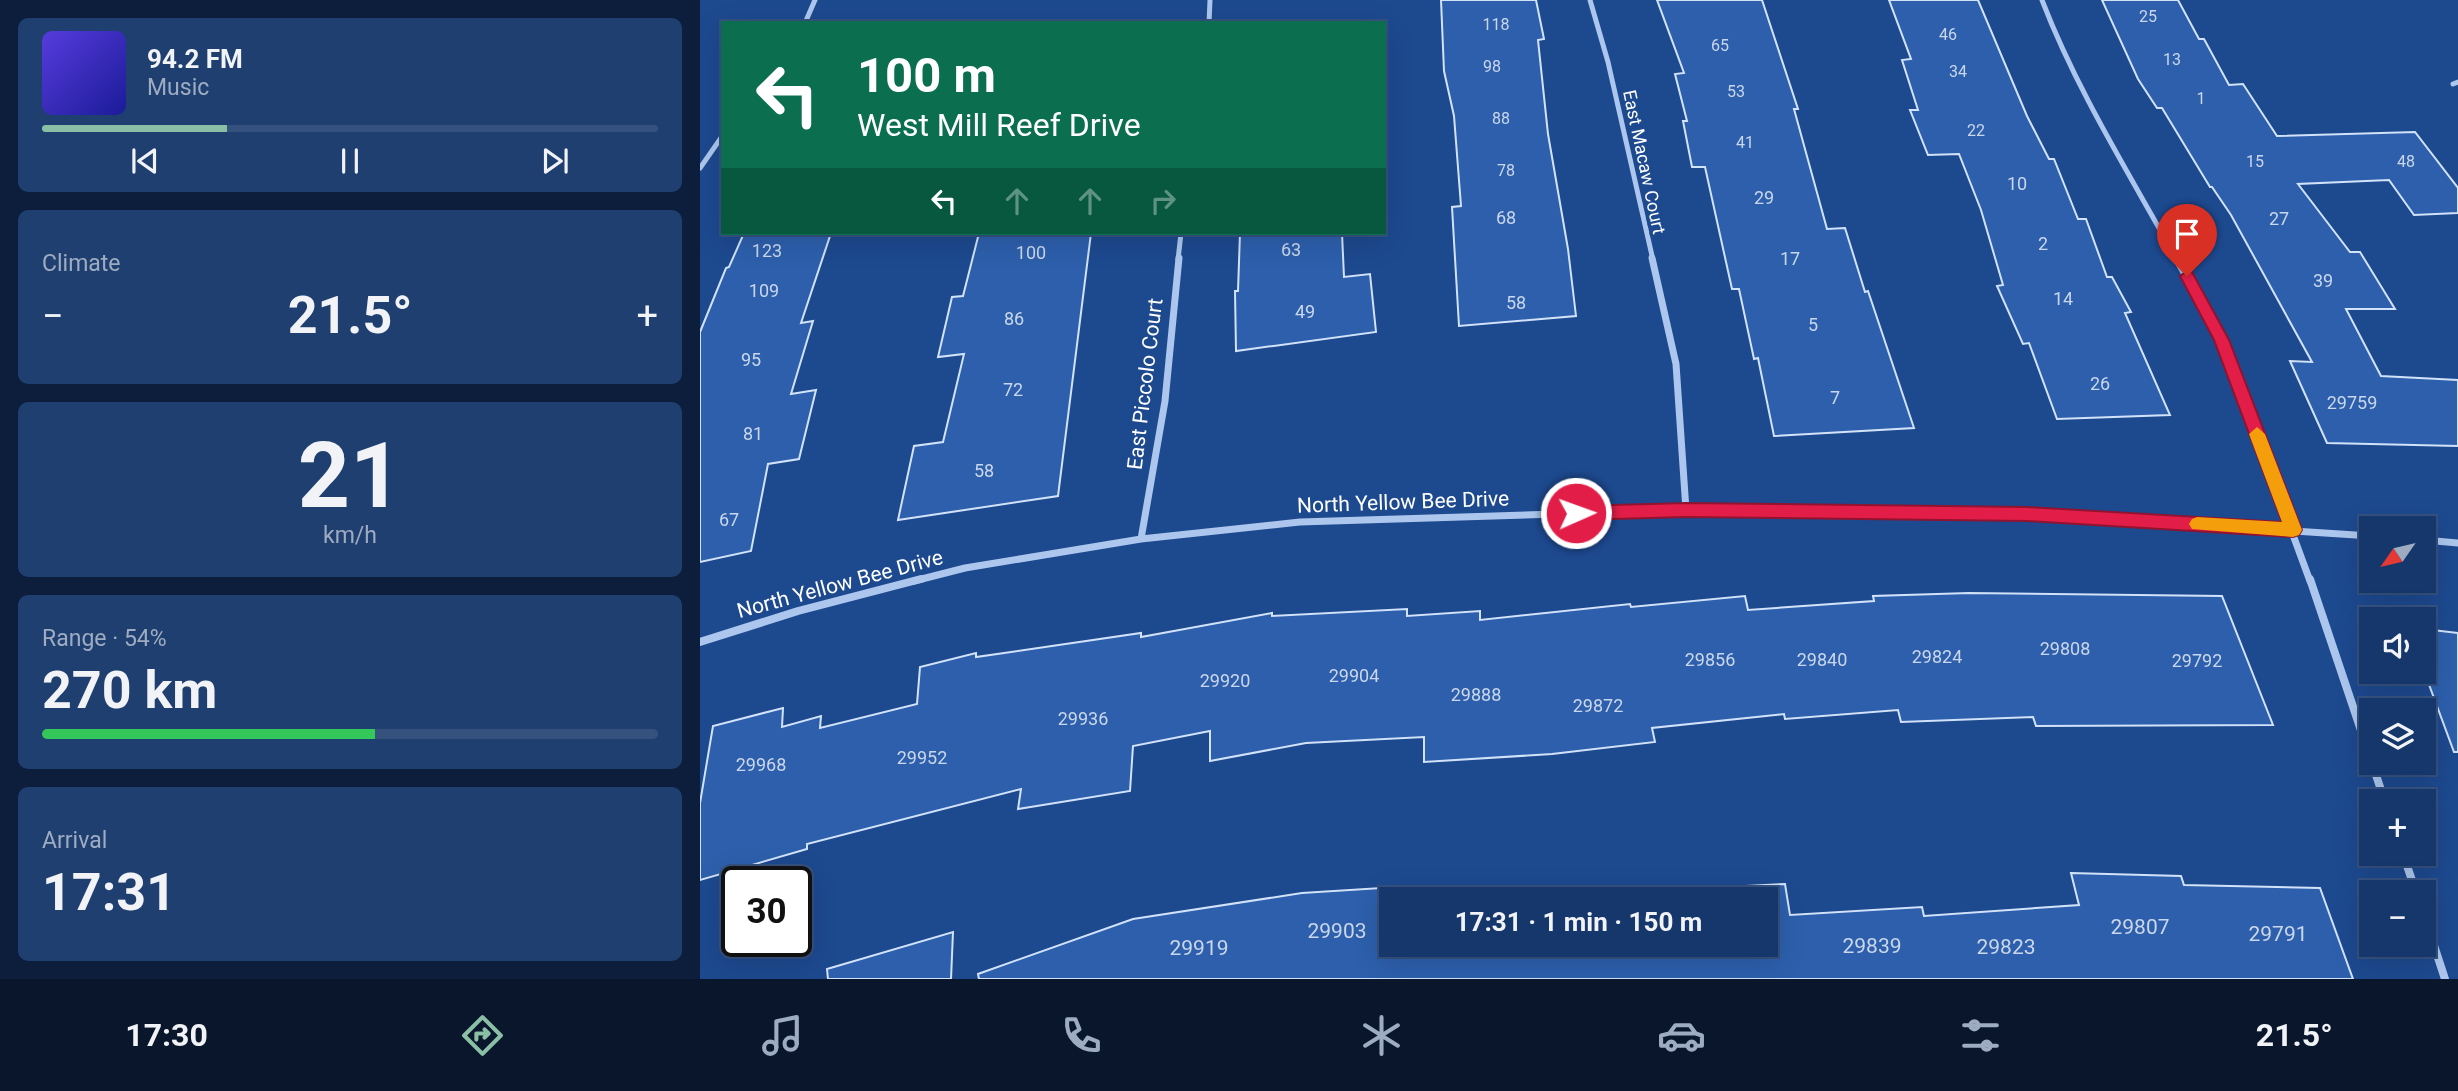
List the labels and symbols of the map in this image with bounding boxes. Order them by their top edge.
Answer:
house number: 25 [2139,7,2157,26]
house number: 118 [1483,15,1509,34]
house number: 46 [1939,25,1957,44]
house number: 65 [1711,36,1729,55]
house number: 13 [2163,50,2181,69]
house number: 98 [1483,57,1501,76]
house number: 34 [1949,62,1967,81]
house number: 53 [1727,82,1745,101]
street label: East Macaw Court [1619,88,1670,236]
house number: 1 [2197,89,2206,108]
house number: 88 [1492,109,1510,128]
house number: 22 [1967,121,1985,140]
house number: 41 [1736,133,1754,152]
house number: 15 [2246,152,2264,171]
house number: 48 [2397,152,2415,171]
house number: 78 [1497,161,1515,180]
house number: 10 [2007,173,2027,194]
house number: 29 [1754,187,1774,208]
pin [2157,204,2217,276]
house number: 68 [1496,207,1516,228]
house number: 27 [2269,208,2289,229]
house number: 2 [2038,233,2048,254]
house number: 63 [1281,239,1301,260]
house number: 123 [752,240,782,261]
house number: 100 [1016,242,1046,263]
house number: 17 [1780,248,1800,269]
house number: 39 [2313,270,2333,291]
house number: 109 [749,280,779,301]
house number: 14 [2053,288,2073,309]
house number: 58 [1506,292,1526,313]
street label: East Piccolo Court [1123,297,1167,471]
house number: 49 [1295,301,1315,322]
house number: 86 [1004,308,1024,329]
house number: 5 [1808,314,1818,335]
house number: 95 [741,349,761,370]
house number: 26 [2090,373,2110,394]
house number: 72 [1003,379,1023,400]
house number: 7 [1830,387,1840,408]
house number: 29759 [2327,392,2377,413]
house number: 81 [743,423,763,444]
house number: 58 [974,460,994,481]
position arrow [1539,476,1613,550]
street label: North Yellow Bee Drive [1297,486,1509,518]
house number: 67 [719,509,739,530]
north arrow [2359,516,2436,593]
street label: North Yellow Bee Drive [734,545,946,623]
house number: 29808 [2040,638,2090,659]
house number: 29824 [1912,646,1962,667]
house number: 29856 [1685,649,1735,670]
house number: 29840 [1797,649,1847,670]
house number: 29792 [2172,650,2222,671]
house number: 29904 [1329,665,1379,686]
house number: 29920 [1200,670,1250,691]
house number: 29888 [1451,684,1501,705]
house number: 29872 [1573,695,1623,716]
house number: 29936 [1058,708,1108,729]
house number: 29952 [897,747,947,768]
house number: 29968 [736,754,786,775]
speed limit sign: 30 [721,866,812,957]
house number: 29807 [2110,915,2170,939]
house number: 29903 [1307,919,1367,943]
house number: 29791 [2248,922,2308,946]
house number: 29839 [1842,934,1902,958]
house number: 29823 [1976,935,2036,959]
house number: 29919 [1169,936,1229,960]

